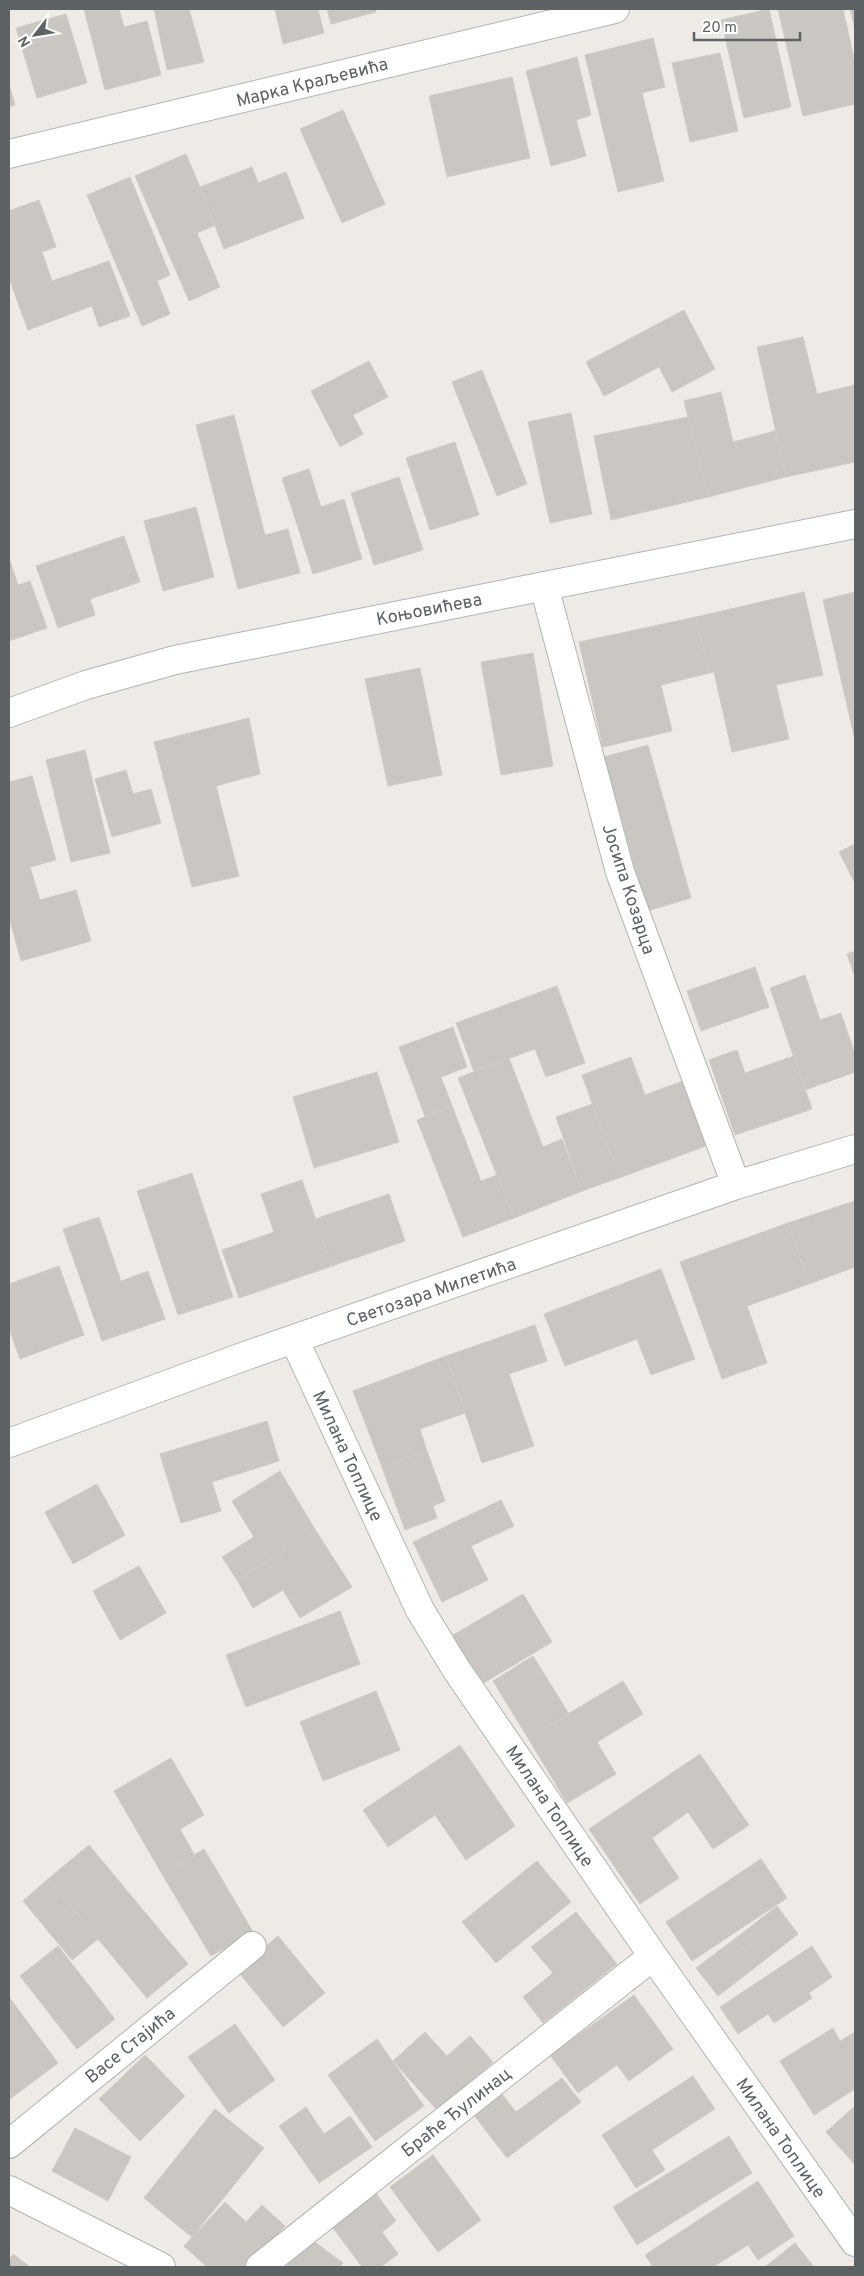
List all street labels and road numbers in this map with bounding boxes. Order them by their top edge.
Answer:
street label: Марка Краљевића [234,53,391,113]
street label: Коњовићева [374,589,484,632]
street label: Јосипа Козарца [596,821,660,958]
street label: Светозара Милетића [344,1254,519,1333]
street label: Милана Топлице [306,1387,387,1526]
street label: Милана Топлице [500,1742,598,1872]
street label: Васе Стајића [81,2003,181,2090]
street label: Браће Ђулинац [397,2063,516,2163]
street label: Милана Топлице [730,2074,830,2204]

